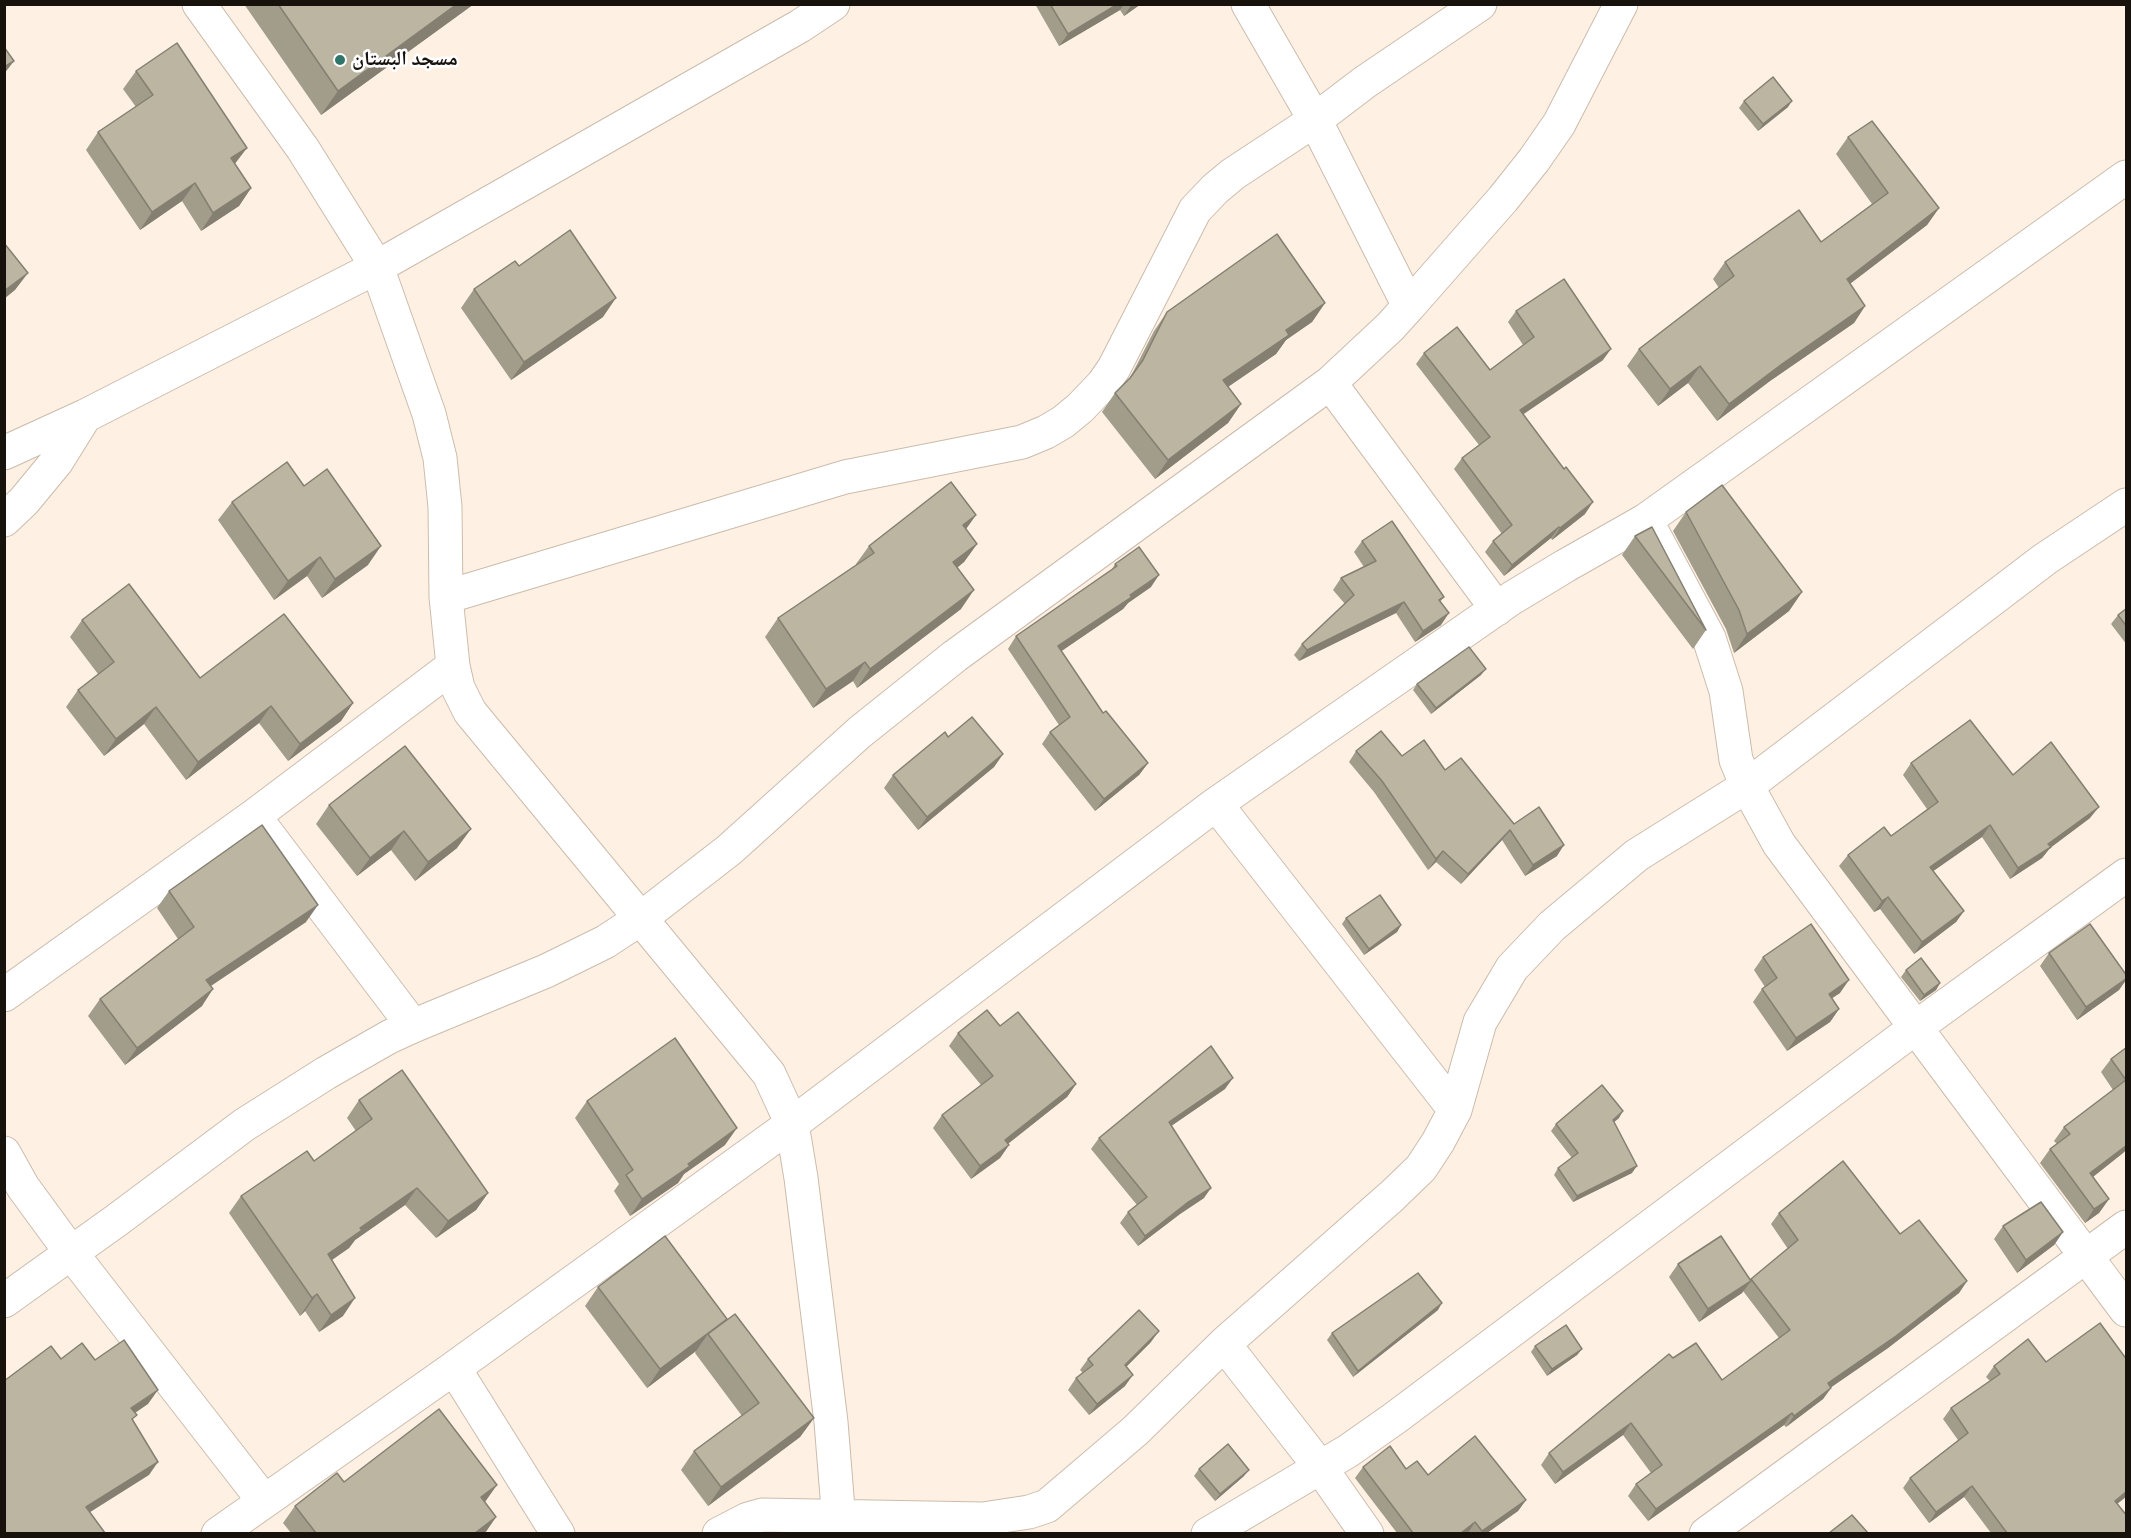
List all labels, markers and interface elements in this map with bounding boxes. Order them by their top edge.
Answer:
place label: مسجد البستان [352,48,458,72]
marker: مسجد البستان [333,53,347,67]

